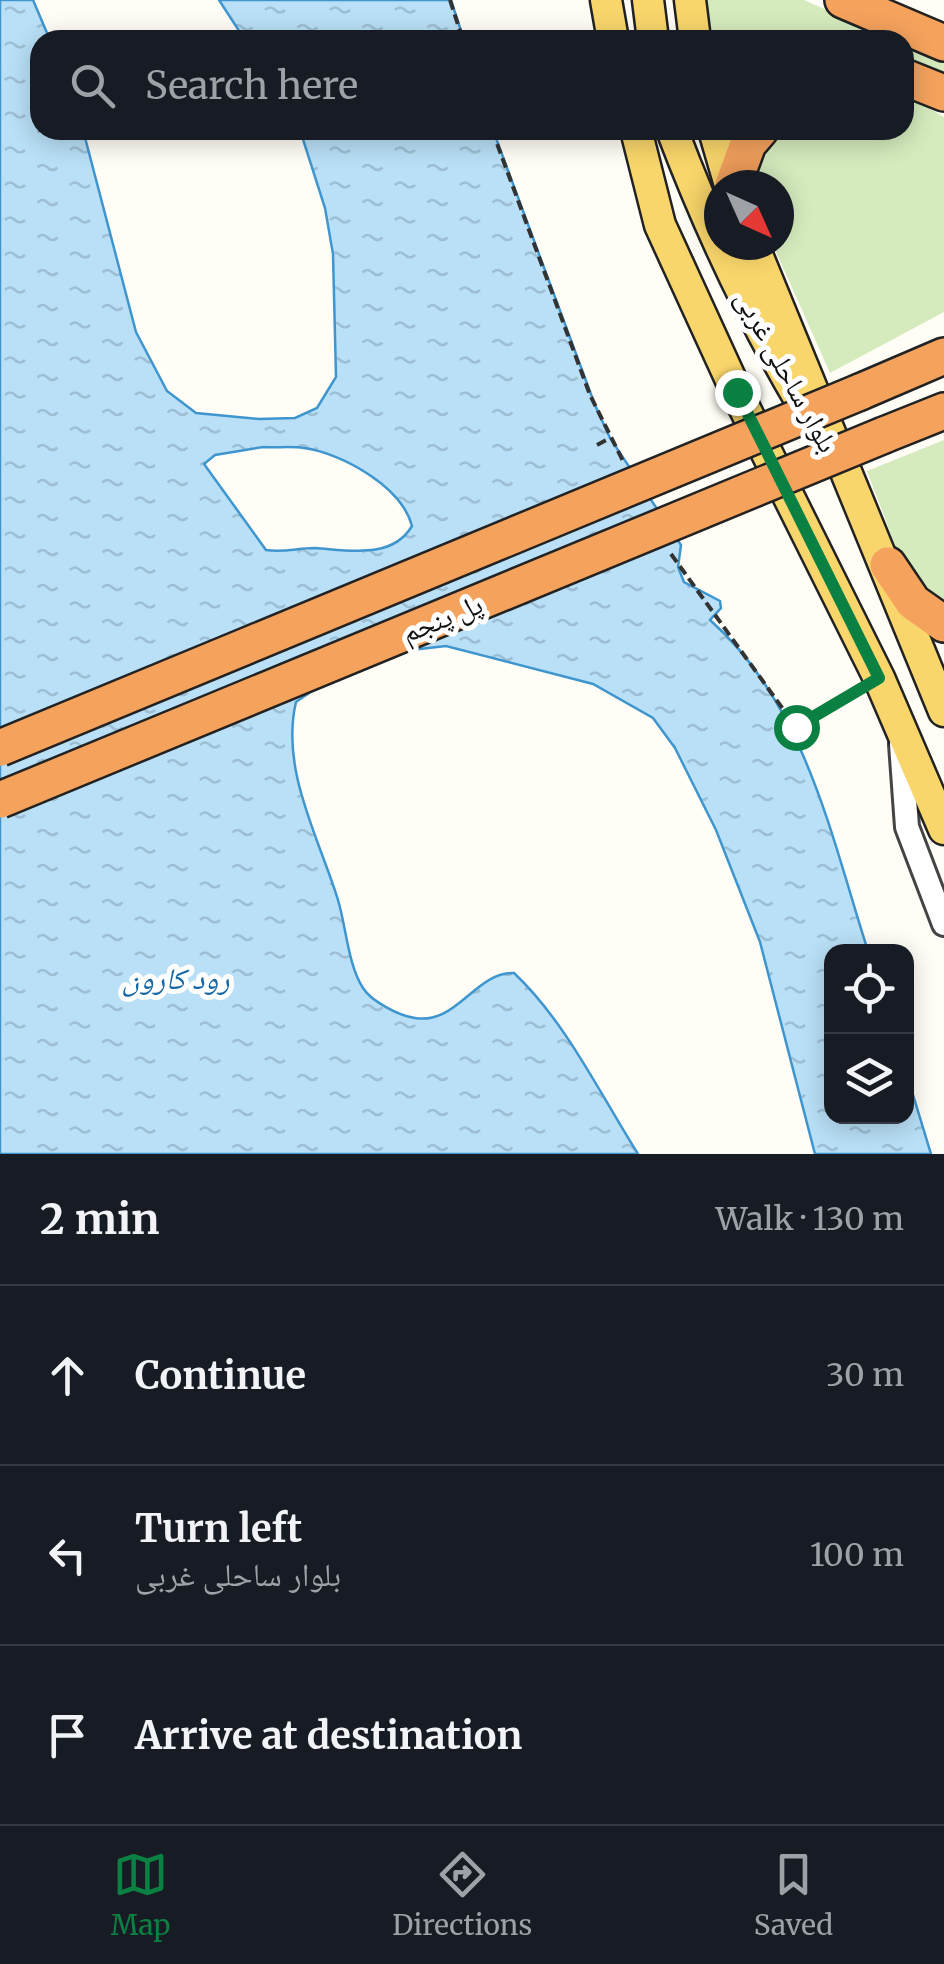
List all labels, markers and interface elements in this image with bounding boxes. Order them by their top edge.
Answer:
search box [30,30,914,140]
icon: search [65,58,120,113]
text: Search here [145,62,358,109]
north arrow [704,170,794,260]
street label: بلوار ساحلی غربی [728,283,846,459]
route end [715,370,761,416]
street label: پل پنجم [396,586,488,651]
route start [774,705,820,751]
map controls [824,944,914,1124]
button: locate [824,944,914,1034]
water label: رود کارون [122,959,230,997]
button: layers [824,1034,914,1124]
text: 2 min [40,1193,160,1245]
text: Walk · 130 m [716,1199,904,1239]
icon: ahead [40,1348,95,1403]
text: Continue [135,1352,306,1399]
text: 30 m [826,1355,904,1395]
text: Turn left [135,1505,302,1552]
icon: left [40,1528,95,1583]
text: 100 m [810,1535,904,1575]
text: بلوار ساحلی غربی [135,1555,341,1595]
icon: arrive [40,1708,95,1763]
text: Arrive at destination [135,1712,522,1759]
tab: Map [111,1847,171,1943]
tab: Directions [392,1847,532,1943]
tab: Saved [754,1847,833,1943]

